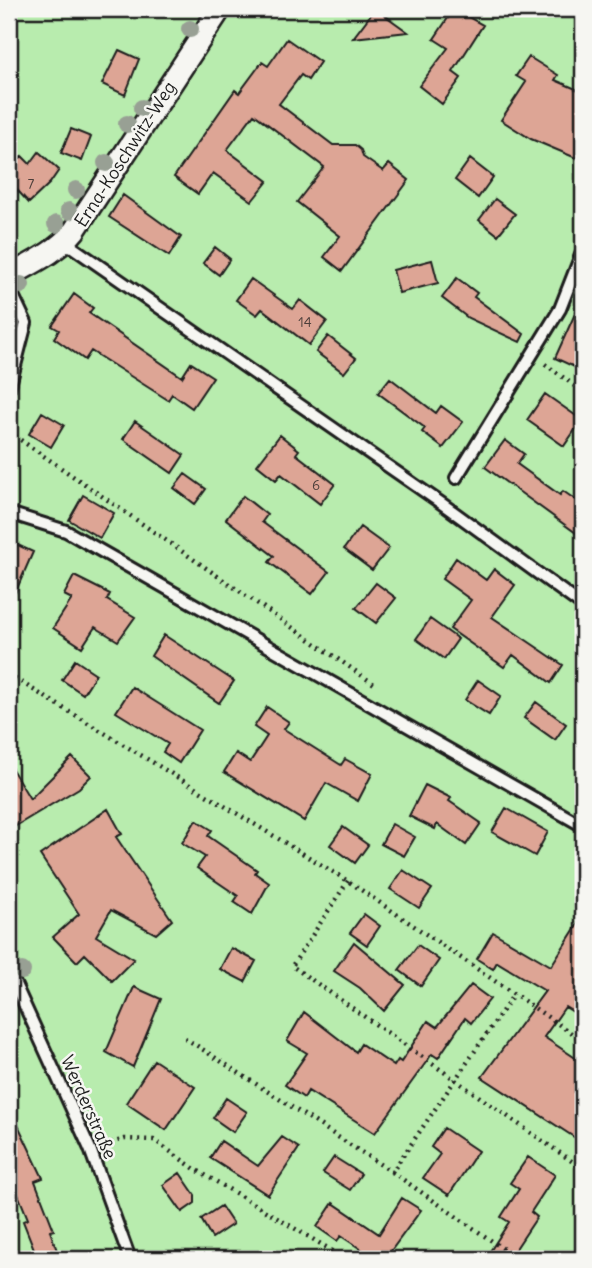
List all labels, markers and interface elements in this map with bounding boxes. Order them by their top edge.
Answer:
street label: Erna-Koschwitz-Weg [69,77,181,231]
house number: 7 [28,175,35,193]
house number: 14 [298,313,312,331]
house number: 6 [312,476,320,494]
street label: Werderstraße [56,1051,122,1163]

